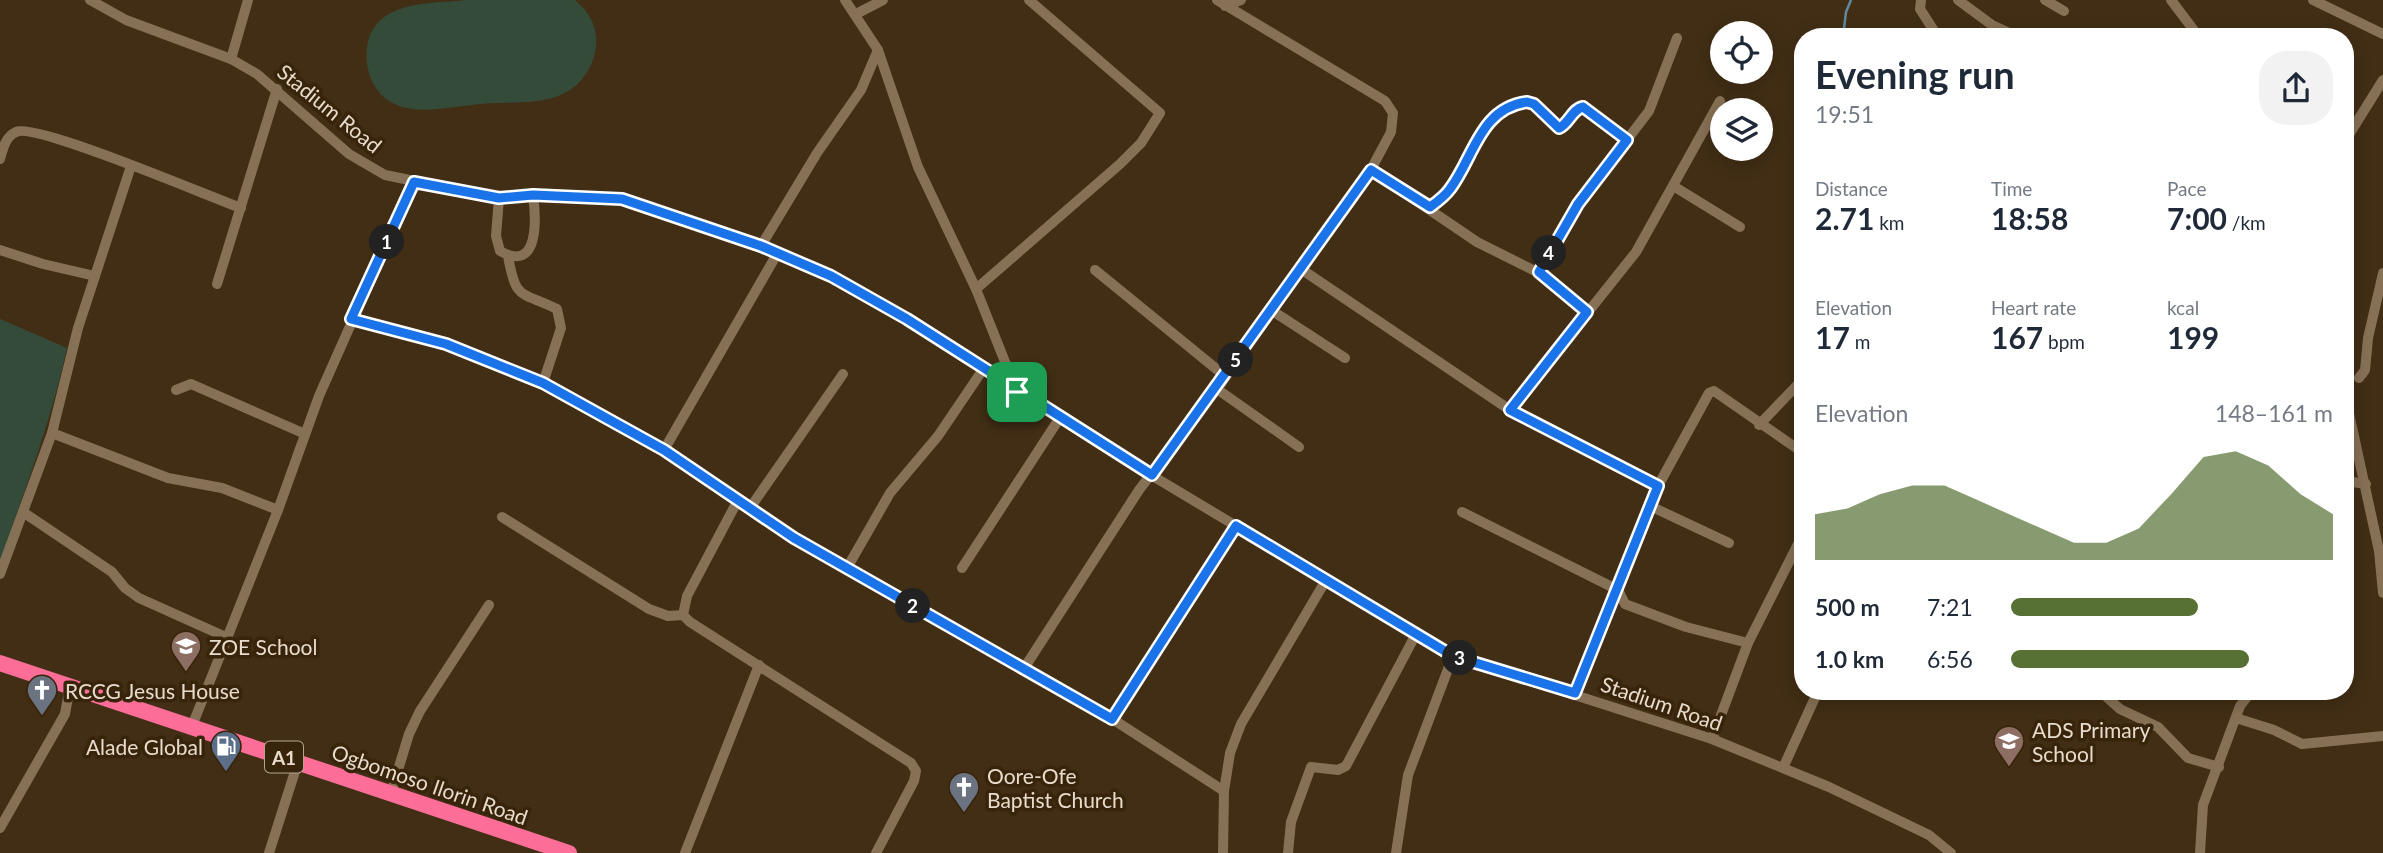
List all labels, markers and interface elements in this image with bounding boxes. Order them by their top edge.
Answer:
map controls [1710,21,1773,161]
button: locate [1710,21,1773,84]
text: Evening run [1815,51,2015,97]
button: share [2259,51,2333,125]
street label: Stadium Road [273,58,387,158]
button: layers [1710,98,1773,161]
text: 19:51 [1815,100,1874,128]
text: Distance [1815,177,1888,200]
text: Time [1991,177,2032,200]
text: Pace [2167,177,2206,200]
text: 2.71 [1815,200,1874,236]
text: 18:58 [1991,200,2068,236]
text: 7:00 [2167,200,2227,236]
text: km [1874,211,1904,234]
text: /km [2227,211,2266,234]
pin: 1 [370,224,404,260]
text: 1 [381,230,392,253]
pin: 4 [1532,236,1566,270]
text: 4 [1543,241,1554,264]
text: Elevation [1815,296,1892,319]
text: Heart rate [1991,296,2076,319]
text: kcal [2167,296,2199,319]
text: 17 [1815,319,1850,355]
text: 167 [1991,319,2043,355]
text: 199 [2167,319,2219,355]
text: m [1850,330,1870,353]
text: bpm [2043,330,2085,353]
pin: 5 [1218,342,1254,378]
text: 5 [1230,348,1241,371]
pin [987,362,1047,422]
icon: arrive [998,373,1036,411]
text: Elevation [1815,399,1908,427]
text: 148–161 m [2215,399,2333,427]
pin: 2 [895,588,930,624]
text: 500 m [1815,593,1880,621]
text: 7:21 [1927,593,1973,621]
text: 2 [907,594,918,617]
school or university icon: ZOE School [169,629,203,673]
place label: ZOE School [209,634,317,659]
pin: 3 [1442,640,1478,676]
text: 1.0 km [1815,645,1884,673]
text: 6:56 [1927,645,1973,673]
text: 3 [1454,646,1465,669]
street label: Stadium Road [1598,671,1726,735]
church icon: RCCG Jesus House [25,673,59,717]
place label: RCCG Jesus House [65,678,240,703]
place label: ADS Primary School [2032,717,2150,766]
school or university icon: ADS Primary School [1992,724,2026,768]
fuel station icon: Alade Global [209,729,243,773]
place label: Alade Global [86,734,203,759]
street label: Ogbomoso Ilorin Road [329,739,531,829]
road number: A1 [265,742,303,772]
place label: Oore-Ofe Baptist Church [987,763,1124,812]
church icon: Oore-Ofe Baptist Church [947,770,981,814]

